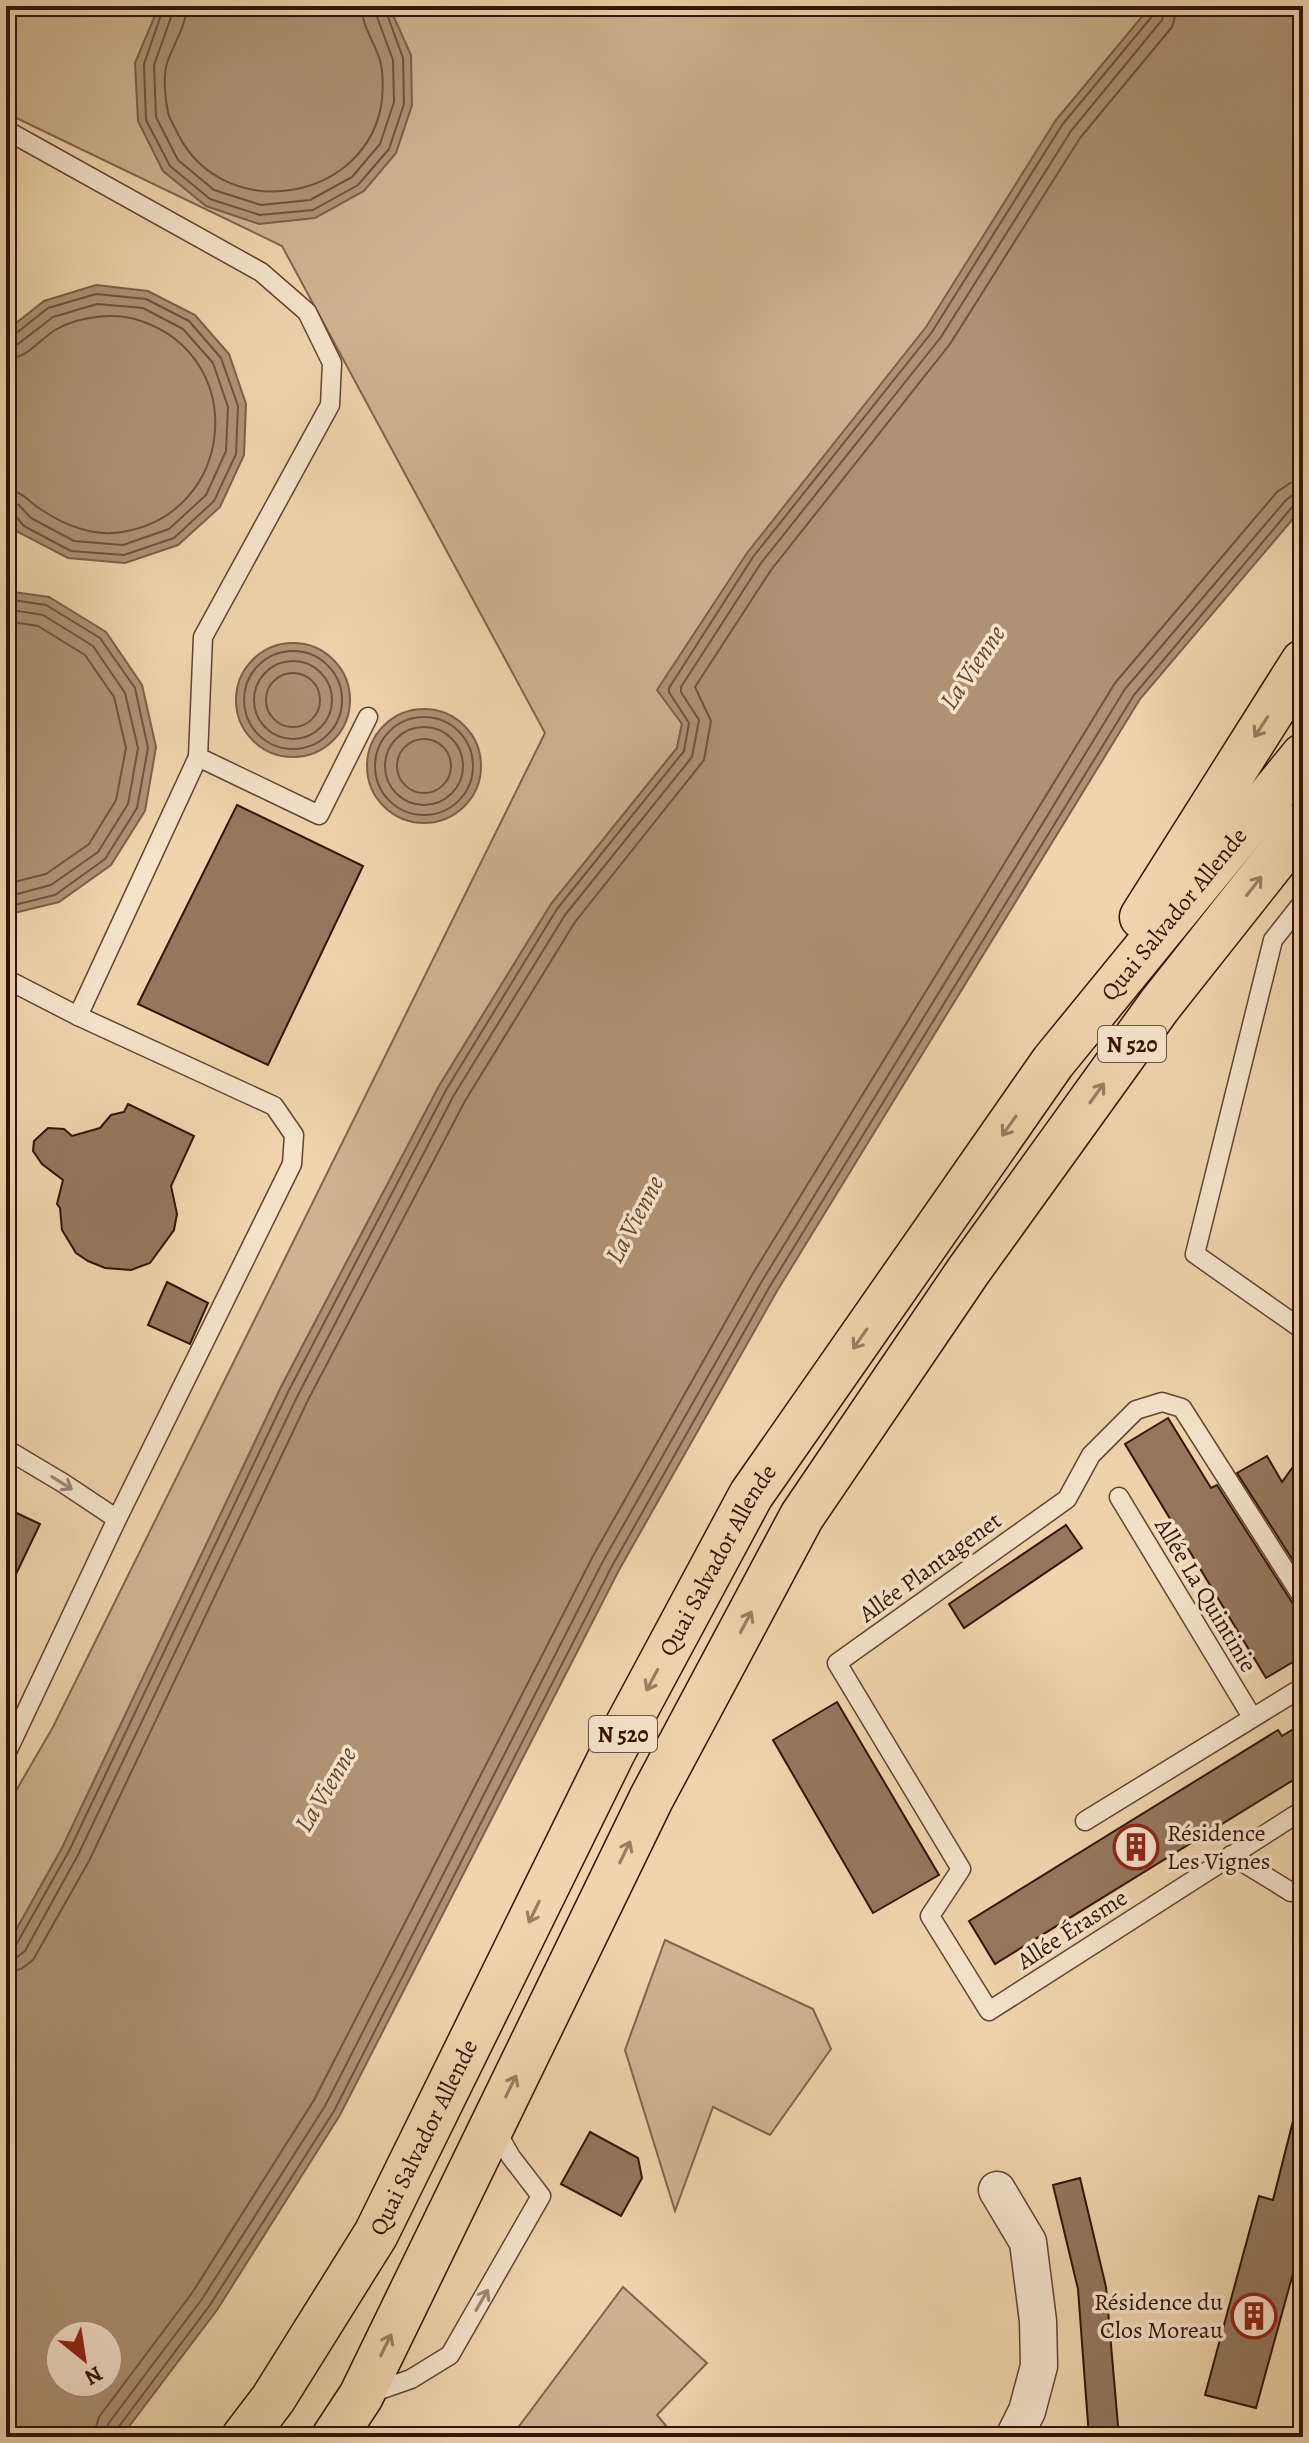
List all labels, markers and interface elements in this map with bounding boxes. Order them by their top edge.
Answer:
water label: La Vienne [931,618,1013,716]
one-way arrow [1252,715,1268,738]
street label: Quai Salvador Allende [1093,821,1254,1007]
one-way arrow [1245,876,1263,897]
road number: N 520 [1098,1026,1166,1062]
one-way arrow [1088,1082,1105,1104]
one-way arrow [1001,1115,1017,1137]
water label: La Vienne [597,1169,672,1269]
one-way arrow [852,1328,868,1350]
street label: Quai Salvador Allende [651,1458,784,1662]
one-way arrow [51,1475,73,1491]
street label: Allée Plantagenet [852,1504,1008,1630]
street label: Allée La Quintinie [1147,1511,1265,1678]
one-way arrow [738,1610,754,1634]
one-way arrow [643,1668,659,1692]
road number: N 520 [589,1716,657,1752]
water label: La Vienne [286,1740,365,1839]
place label: Résidence Les Vignes [1167,1817,1270,1877]
building icon: Résidence Les Vignes [1112,1823,1160,1871]
one-way arrow [618,1841,634,1865]
street label: Allée Érasme [1010,1881,1133,1977]
one-way arrow [526,1900,542,1924]
street label: Quai Salvador Allende [362,2034,485,2241]
one-way arrow [504,2074,519,2098]
place label: Résidence du Clos Moreau [1094,2286,1223,2346]
one-way arrow [475,2288,490,2312]
building icon: Résidence du Clos Moreau [1230,2292,1278,2340]
north arrow [44,2319,124,2399]
one-way arrow [379,2333,394,2357]
text: N [79,2358,108,2392]

